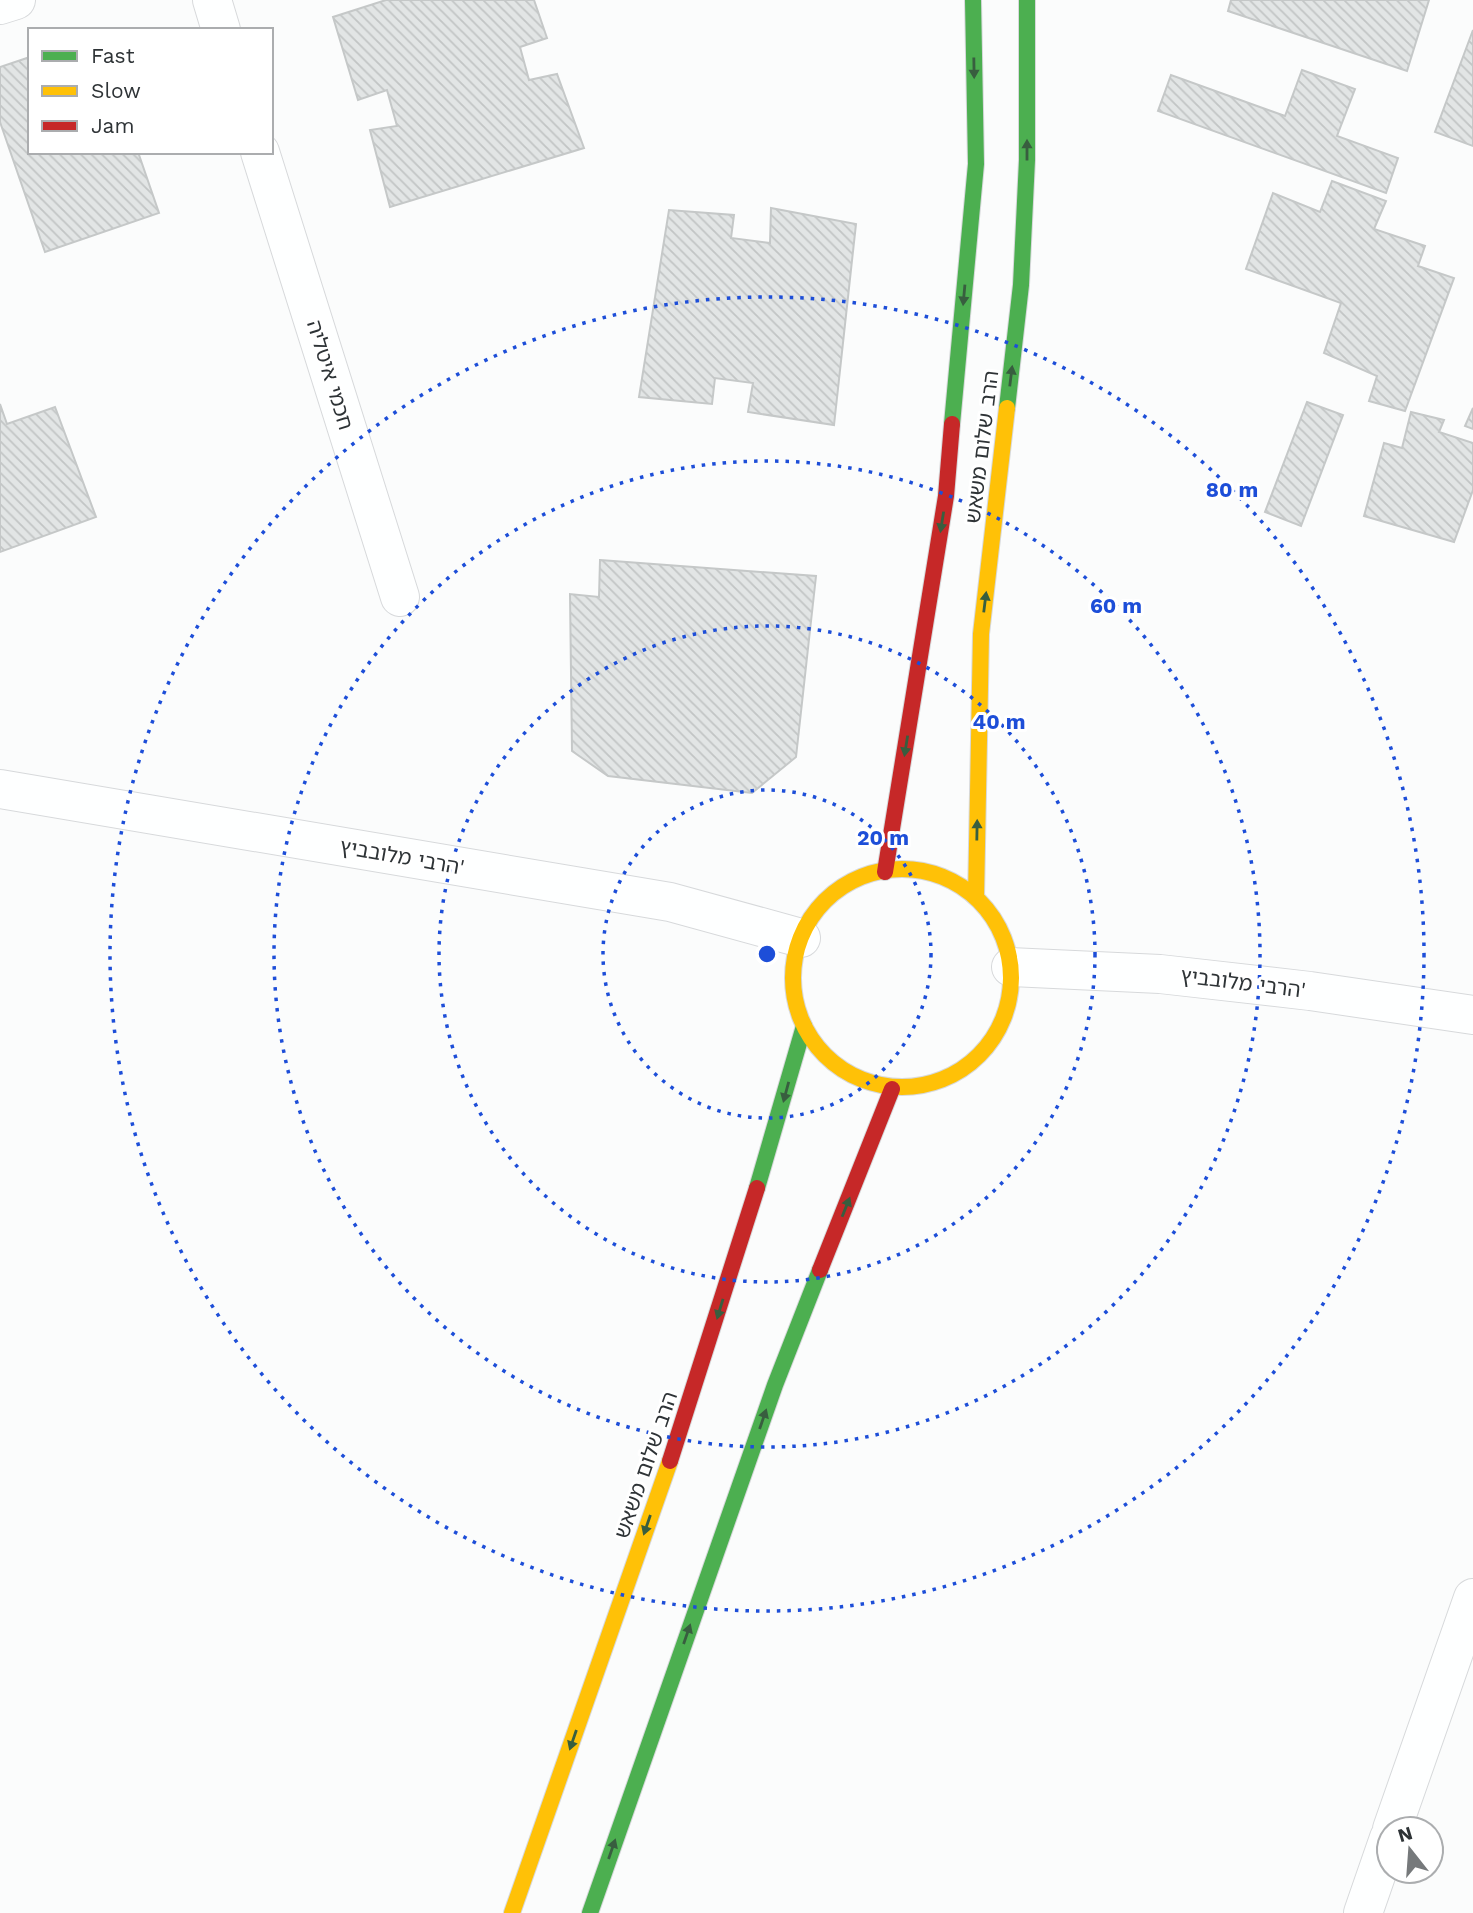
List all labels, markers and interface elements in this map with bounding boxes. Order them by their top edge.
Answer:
legend [28,28,273,154]
text: Fast [91,43,135,68]
one-way arrow [969,57,980,79]
text: Slow [91,78,141,103]
text: Jam [91,113,134,138]
one-way arrow [1021,138,1033,160]
one-way arrow [958,284,969,306]
street label: חכמי איטליה [302,317,359,433]
one-way arrow [1005,365,1016,387]
street label: הרב שלום משאש [960,369,1003,525]
text: 80 m [1206,477,1258,502]
one-way arrow [936,511,947,533]
one-way arrow [979,591,990,613]
text: 60 m [1090,593,1142,618]
text: 40 m [973,709,1025,734]
one-way arrow [900,735,911,757]
one-way arrow [972,819,983,841]
text: 20 m [857,825,909,850]
street label: הרבי מלובביץ' [338,833,466,880]
centre of rings [755,942,779,966]
street label: הרבי מלובביץ' [1179,962,1307,1003]
one-way arrow [780,1081,791,1103]
one-way arrow [840,1197,851,1218]
one-way arrow [714,1299,724,1320]
street label: הרב שלום משאש [609,1388,682,1542]
one-way arrow [758,1409,769,1430]
one-way arrow [641,1514,652,1535]
one-way arrow [682,1623,693,1644]
one-way arrow [567,1729,578,1750]
north arrow [1375,1815,1445,1885]
text: N [1395,1821,1415,1847]
one-way arrow [607,1838,618,1859]

